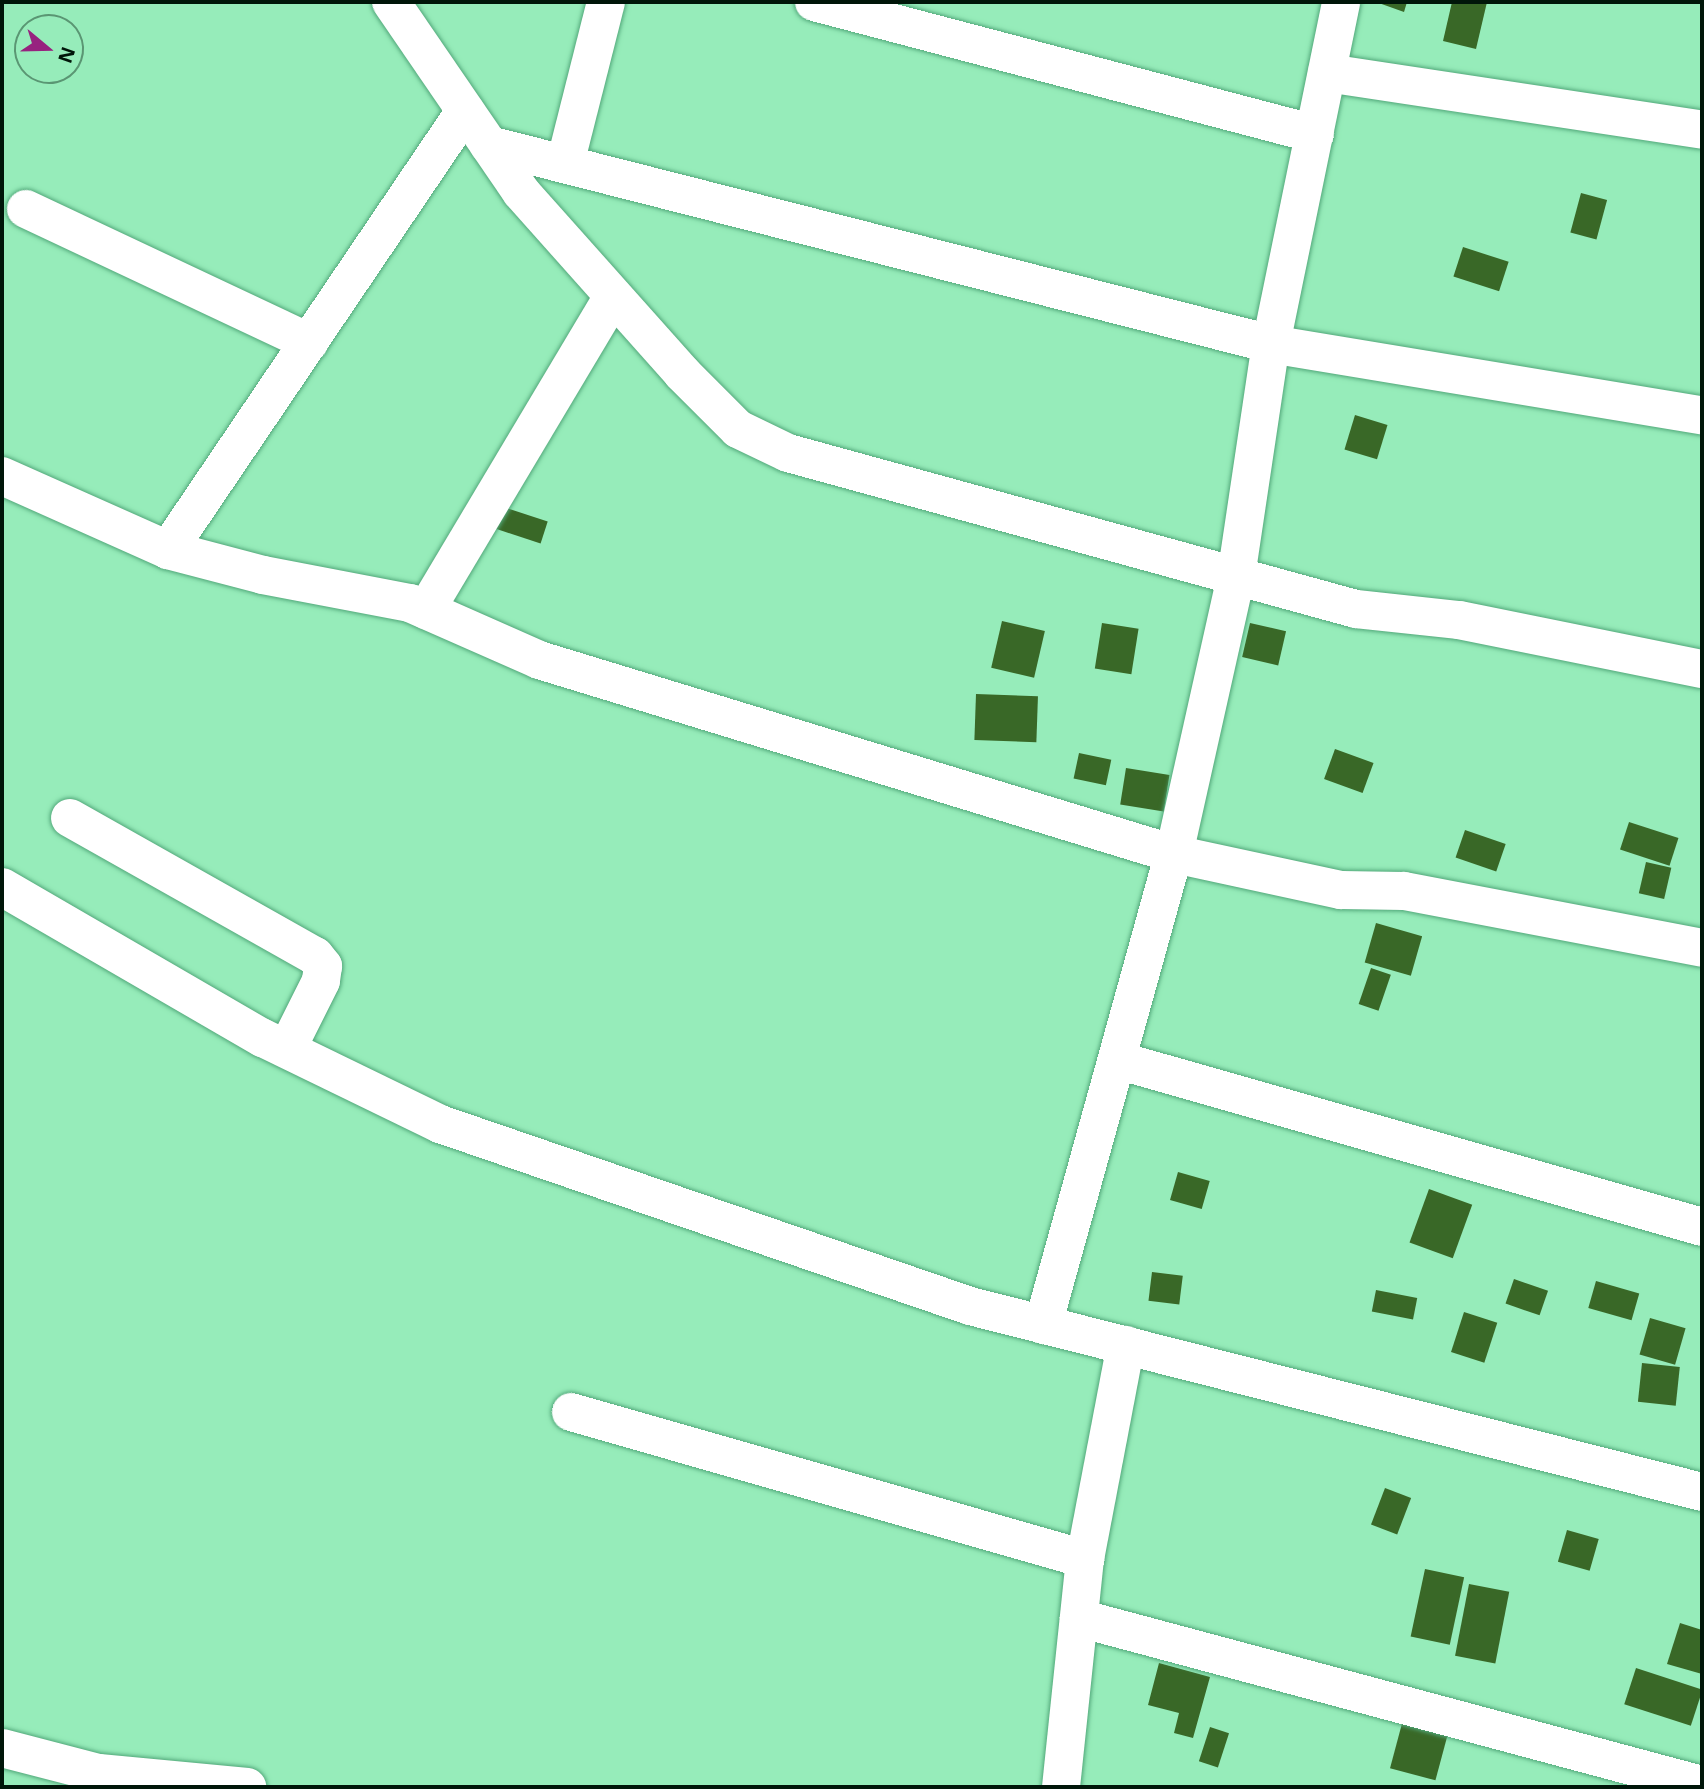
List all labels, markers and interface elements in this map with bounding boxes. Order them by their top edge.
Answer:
north arrow [14,14,84,84]
text: N [52,44,82,67]

